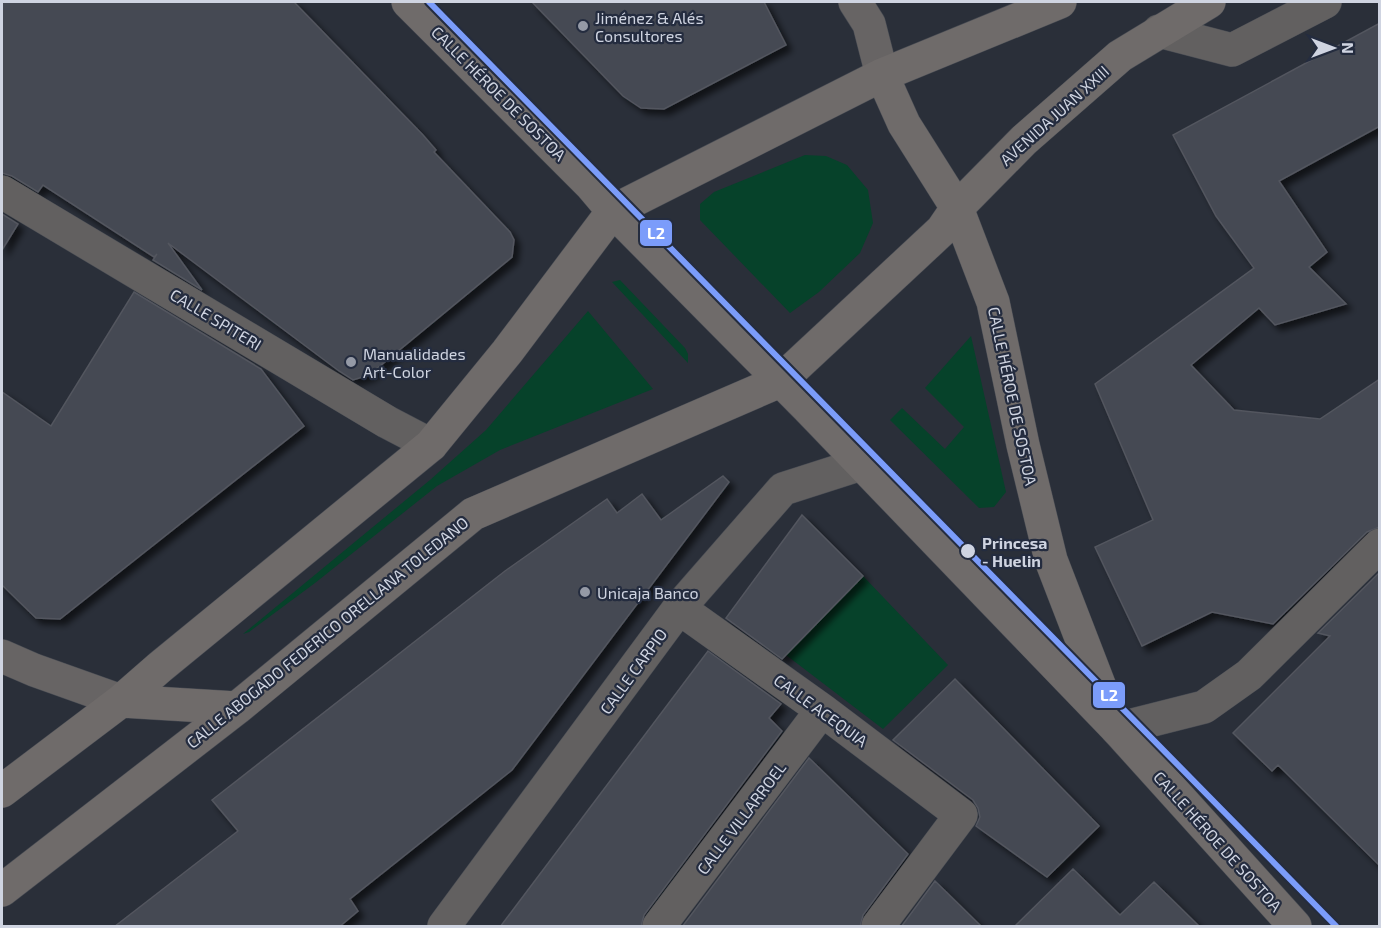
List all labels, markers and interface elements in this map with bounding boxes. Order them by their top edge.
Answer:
place label: Jiménez & Alés Consultores [595,8,704,45]
north arrow [1303,18,1363,78]
marker: Jiménez & Alés Consultores [576,19,590,33]
street label: CALLE HÉROE DE SOSTOA [428,22,570,164]
text: N [1339,42,1358,54]
street label: AVENIDA JUAN XXIII [996,61,1112,169]
line badge: L2 [639,219,673,247]
text: L2 [647,223,665,242]
street label: CALLE SPITERI [167,284,265,354]
street label: CALLE HÉROE DE SOSTOA [985,305,1041,487]
place label: Manualidades Art-Color [363,344,466,381]
marker: Manualidades Art-Color [344,355,358,369]
street label: CALLE ABOGADO FEDERICO ORELLANA TOLEDANO [182,512,472,752]
place label: Princesa - Huelin [982,533,1047,570]
marker: Princesa - Huelin [959,542,977,560]
place label: Unicaja Banco [597,583,699,603]
marker: Unicaja Banco [578,585,592,599]
street label: CALLE CARPIO [596,624,670,718]
street label: CALLE ACEQUIA [770,670,872,751]
line badge: L2 [1092,681,1126,709]
text: L2 [1100,685,1118,704]
street label: CALLE VILLARROEL [693,758,789,878]
street label: CALLE HÉROE DE SOSTOA [1150,767,1286,915]

